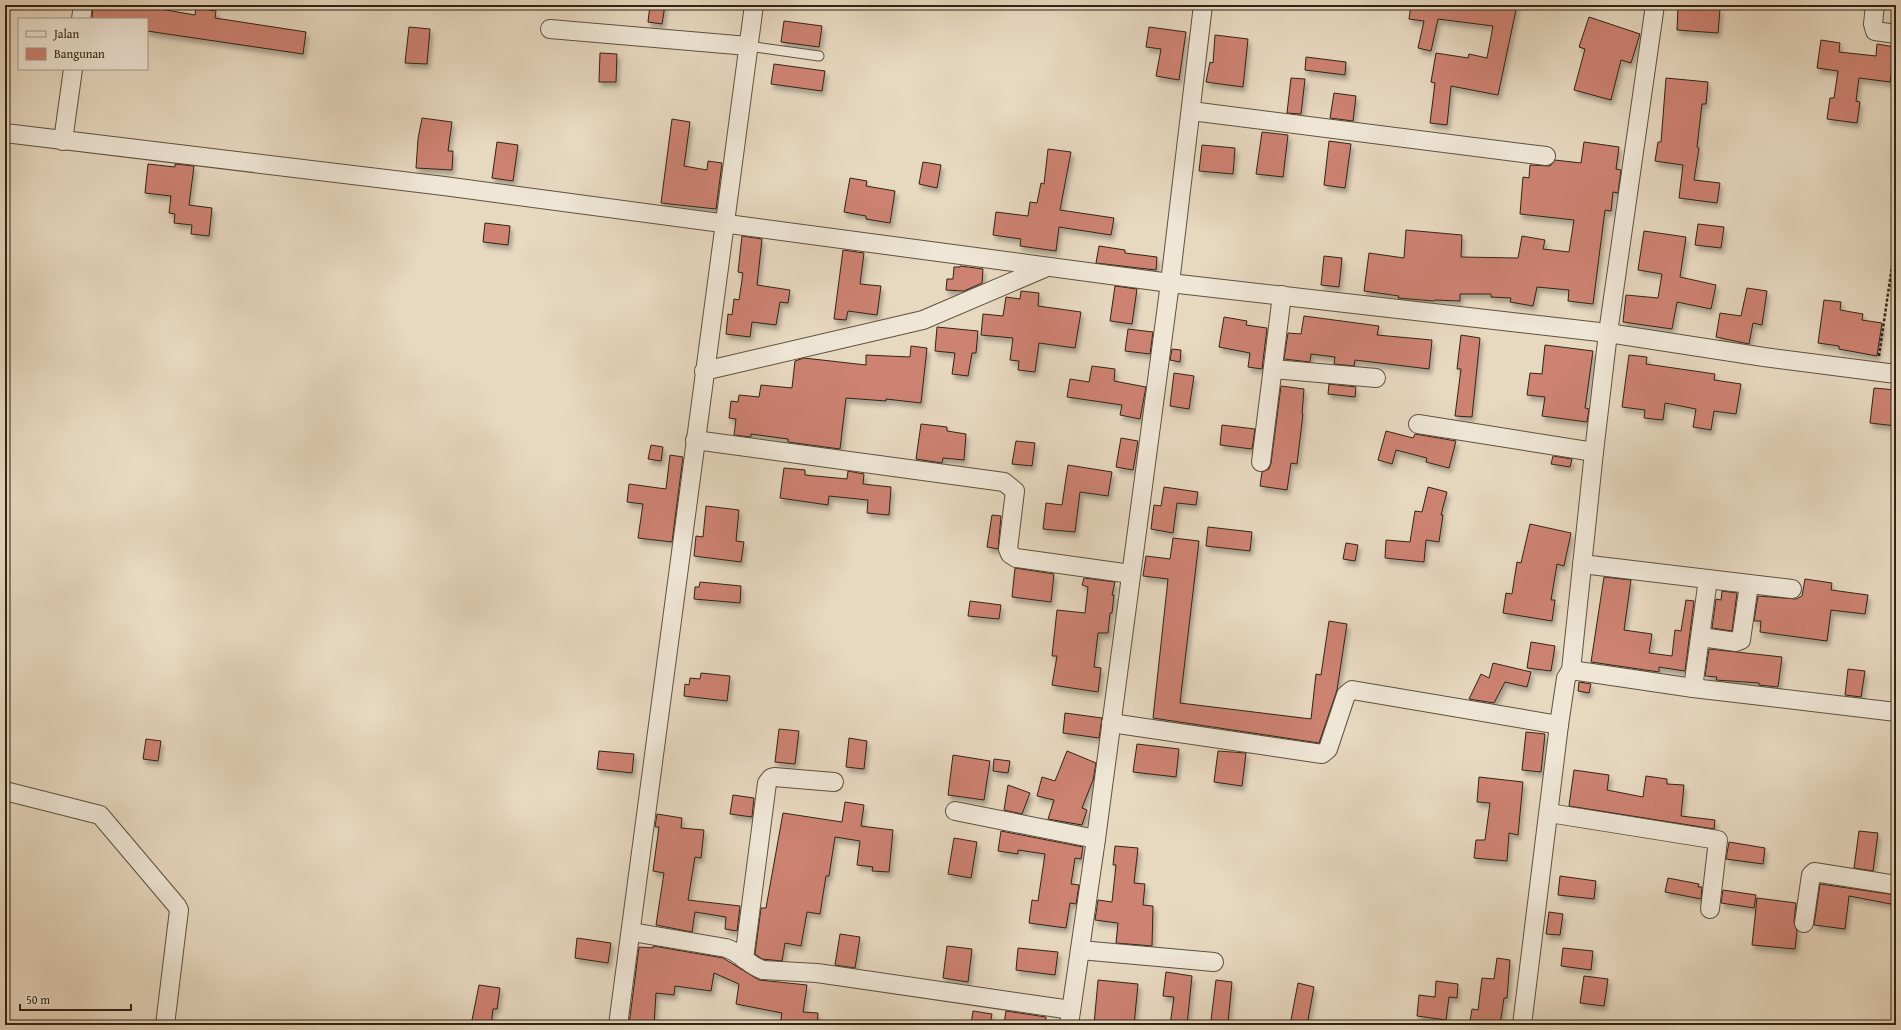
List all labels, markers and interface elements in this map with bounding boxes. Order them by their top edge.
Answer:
legend [18,18,148,70]
text: Jalan [52,25,79,42]
text: Bangunan [54,45,105,62]
scale bar [20,986,131,1012]
text: 50 m [26,991,50,1008]

